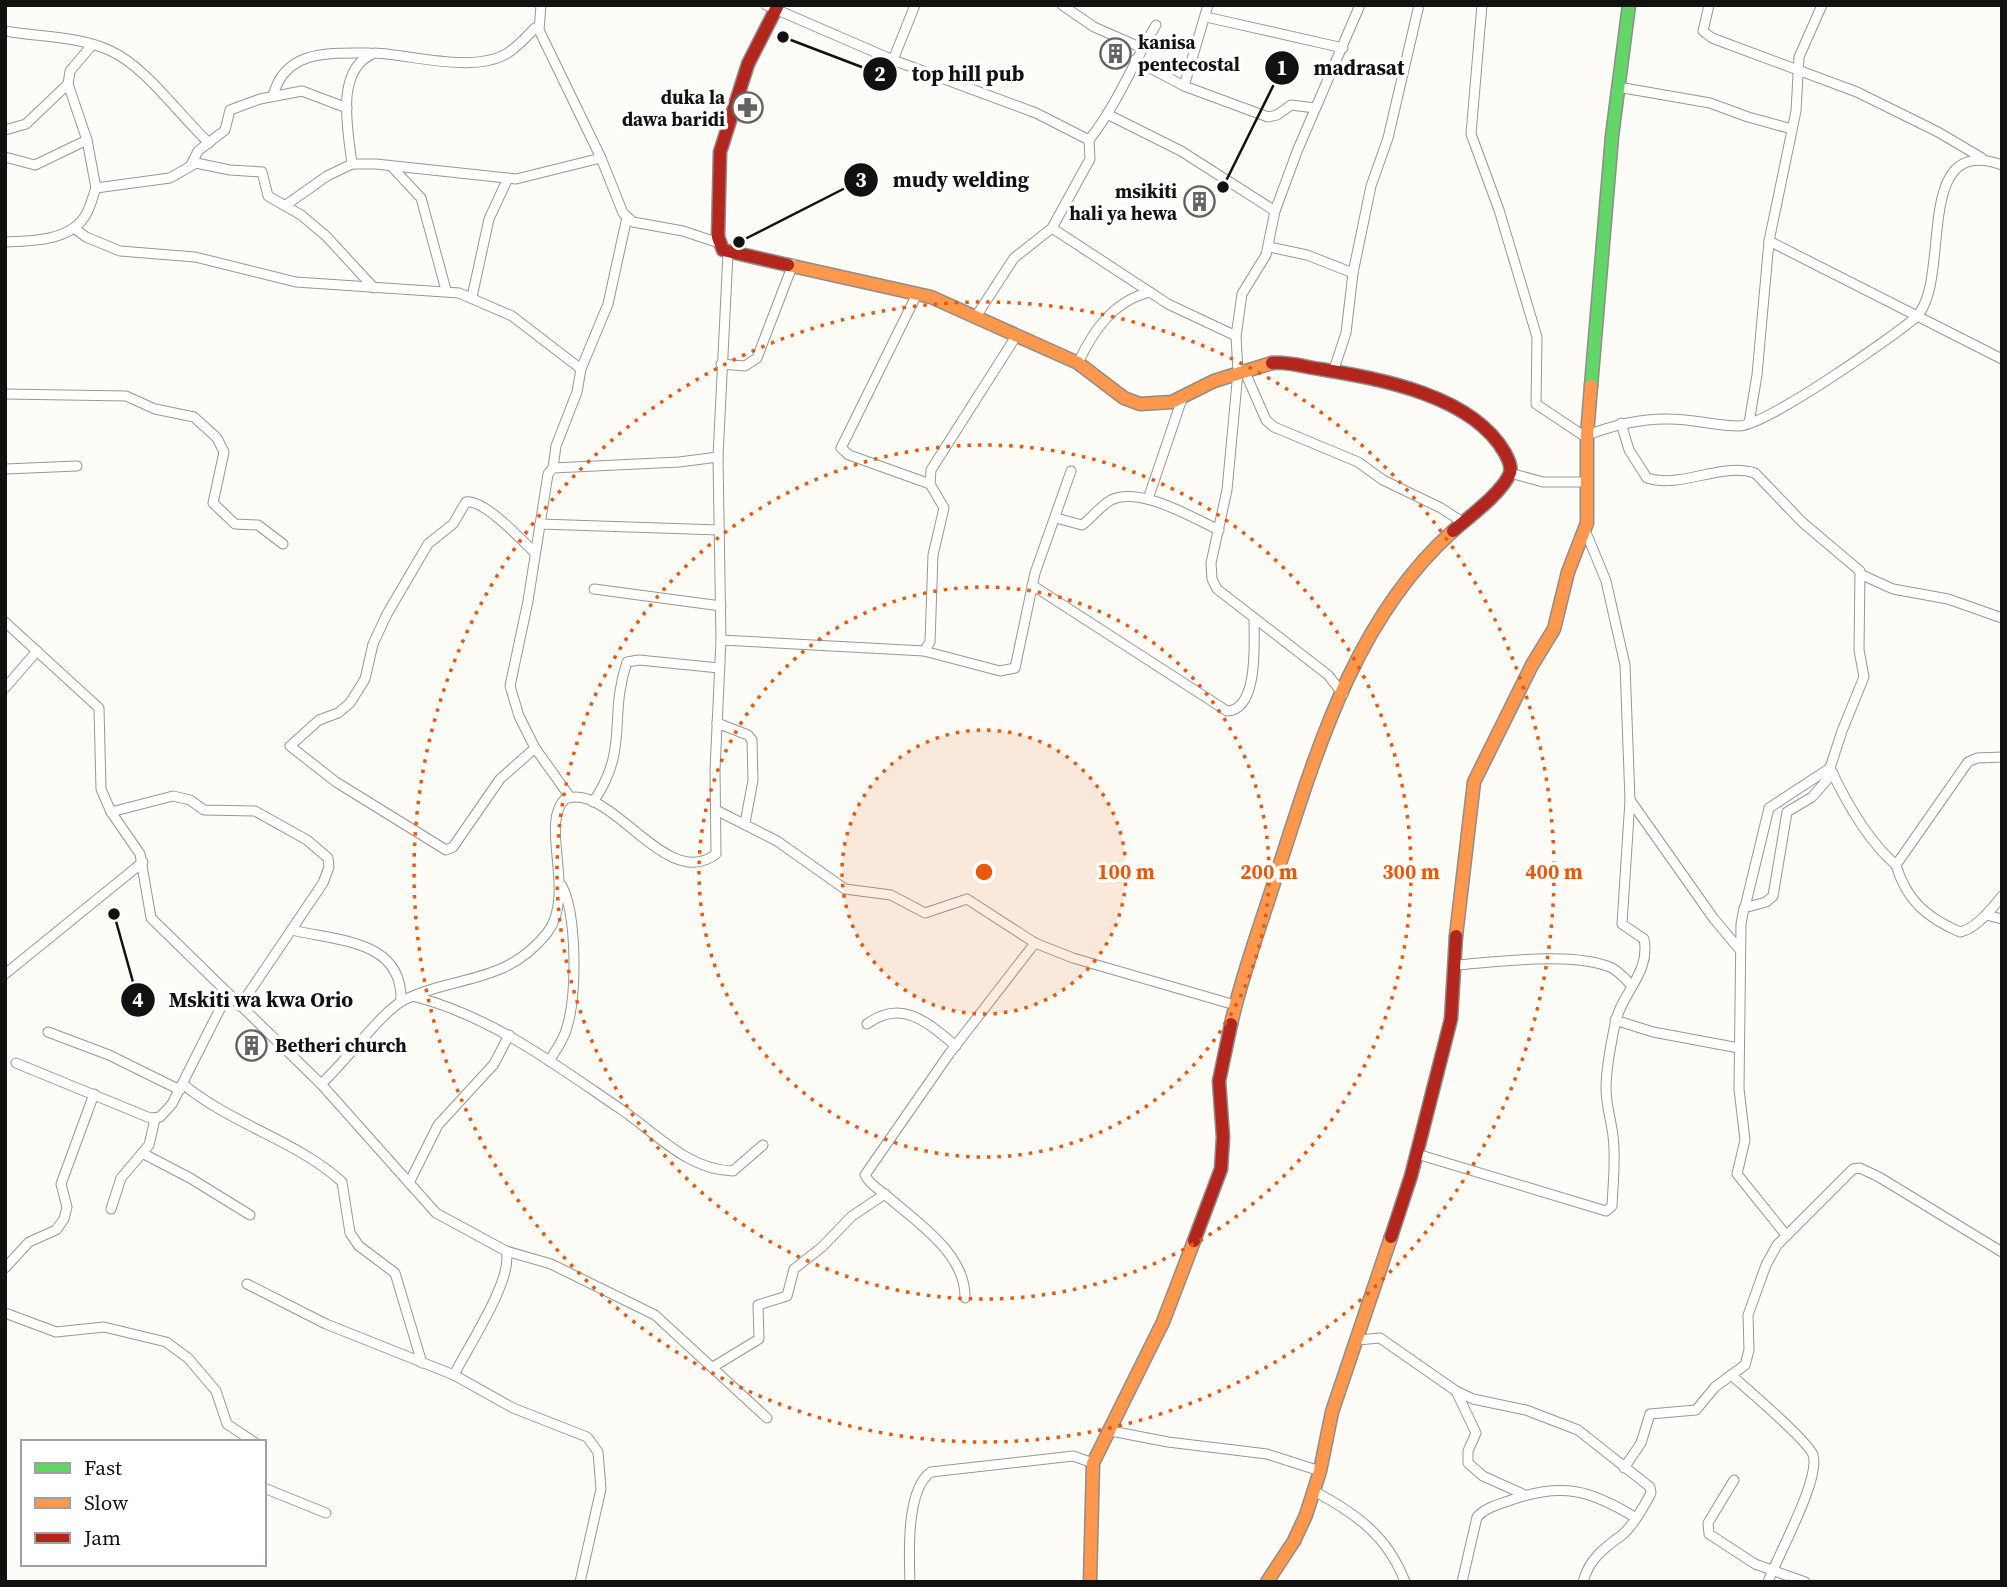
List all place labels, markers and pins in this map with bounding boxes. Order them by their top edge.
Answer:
place label: kanisa pentecostal [1138,29,1240,77]
building icon: kanisa pentecostal [1098,36,1132,70]
callout: madrasat [1265,47,1419,89]
callout: top hill pub [863,53,1038,95]
place label: duka la dawa baridi [622,84,726,132]
pharmacy icon: duka la dawa baridi [731,91,765,125]
callout: mudy welding [844,159,1043,201]
place label: msikiti hali ya hewa [1069,178,1178,226]
building icon: msikiti hali ya hewa [1183,185,1217,219]
centre of rings [972,860,996,884]
callout: Mskiti wa kwa Orio [120,979,368,1021]
building icon: Betheri church [235,1028,269,1062]
place label: Betheri church [275,1032,407,1058]

